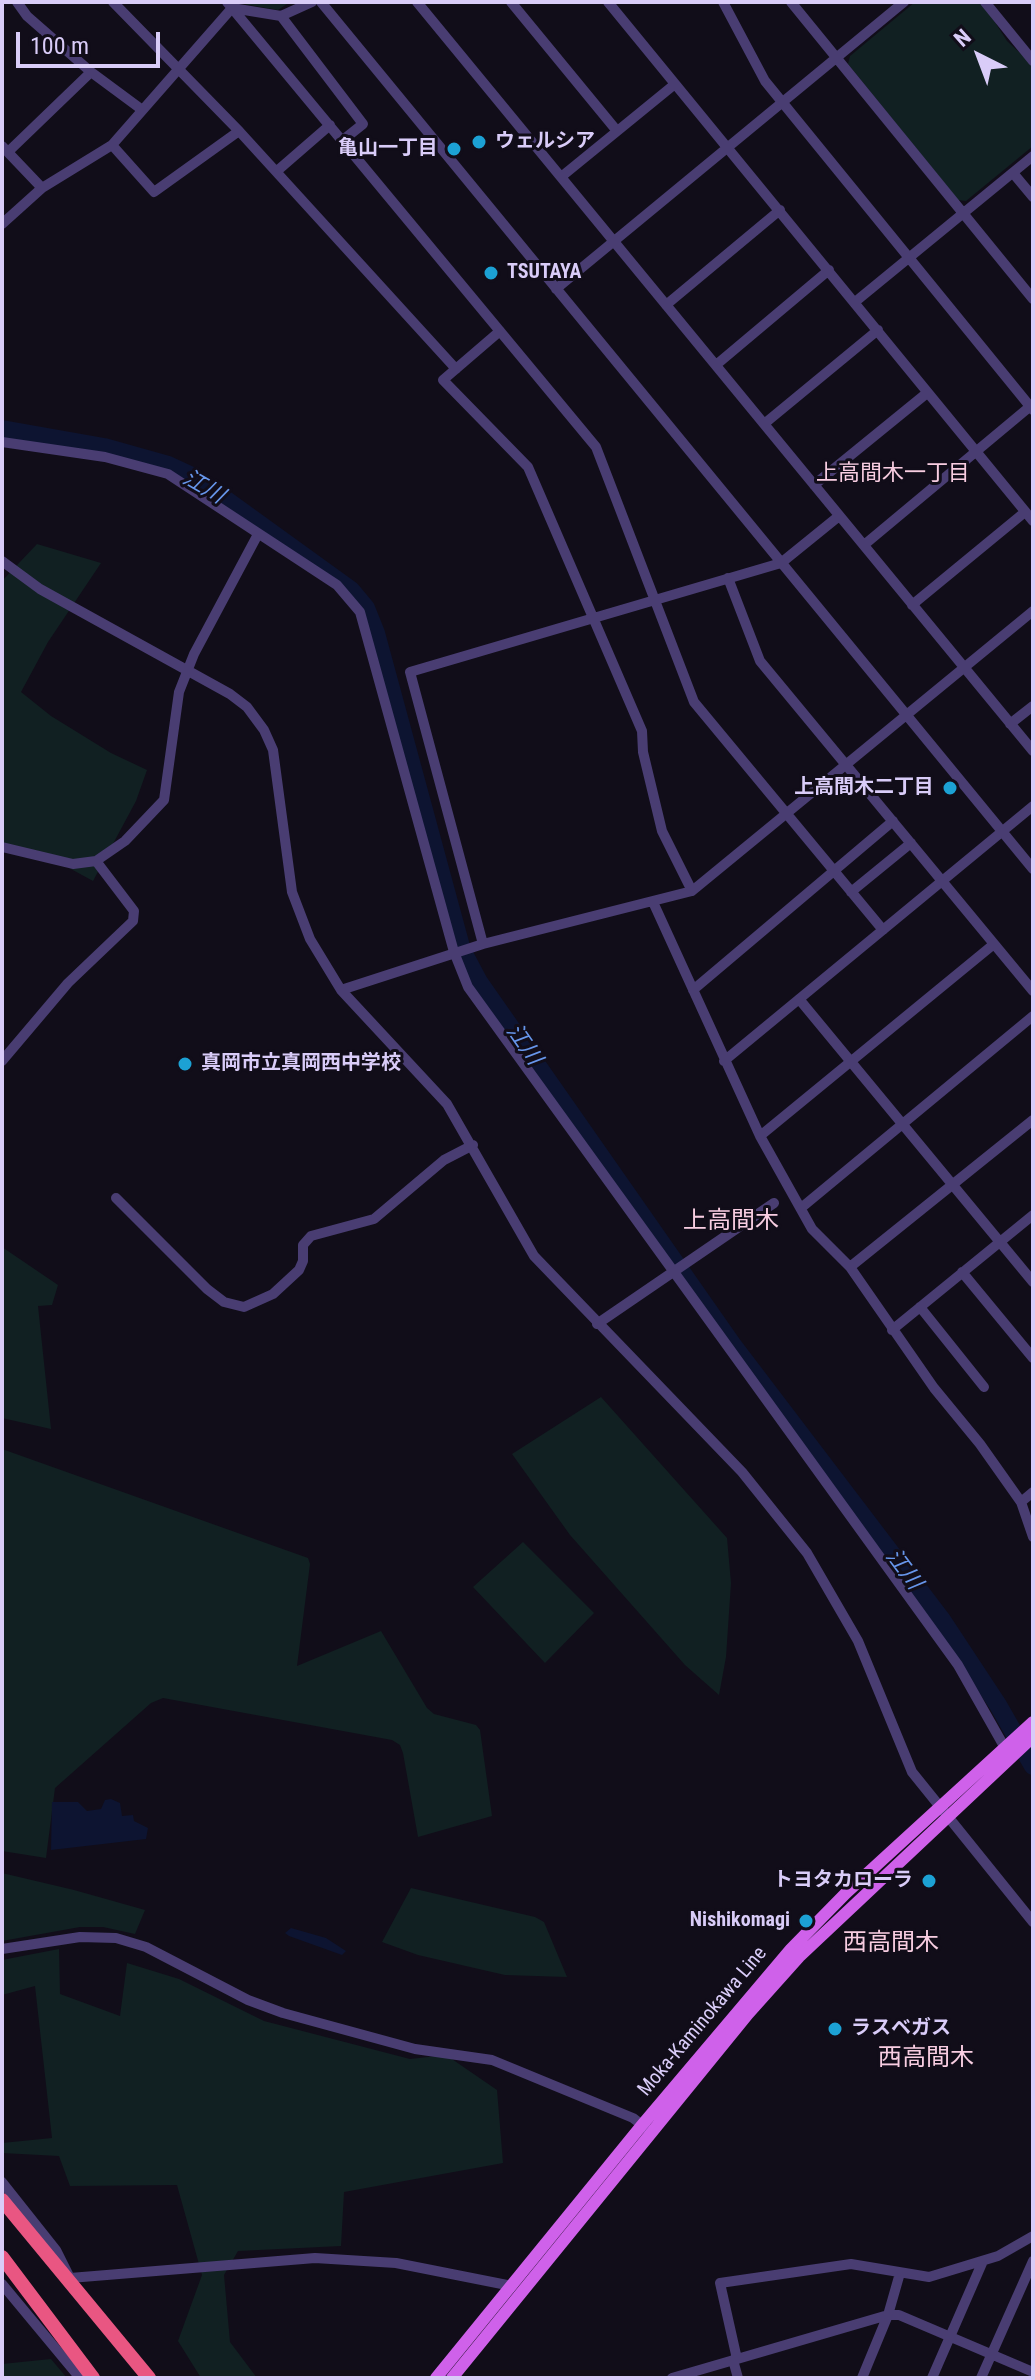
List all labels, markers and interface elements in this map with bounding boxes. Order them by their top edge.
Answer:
scale bar [20,16,164,66]
north arrow [939,16,1019,96]
text: N [949,24,976,52]
text: 100 m [30,32,89,60]
place label: ウェルシア [495,130,595,154]
marker: ウェルシア [470,133,488,151]
place label: 亀山一丁目 [338,137,438,161]
marker: 亀山一丁目 [445,140,463,158]
place label: TSUTAYA [507,261,581,285]
marker: TSUTAYA [482,264,500,282]
district label: 上高間木一丁目 [816,461,970,487]
water label: 江川 [177,466,229,510]
place label: 上高間木二丁目 [794,776,934,800]
marker: 上高間木二丁目 [941,779,959,797]
water label: 江川 [500,1019,546,1071]
place label: 真岡市立真岡西中学校 [201,1052,401,1076]
marker: 真岡市立真岡西中学校 [176,1055,194,1073]
district label: 上高間木 [683,1208,779,1236]
water label: 江川 [879,1544,927,1596]
place label: トヨタカローラ [773,1869,913,1893]
marker: トヨタカローラ [920,1872,938,1890]
place label: Nishikomagi [690,1909,790,1933]
marker: Nishikomagi [797,1912,815,1930]
district label: 西高間木 [843,1930,939,1958]
street label: Moka-Kaminokawa Line [634,1942,772,2102]
place label: ラスベガス [851,2017,951,2041]
marker: ラスベガス [826,2020,844,2038]
district label: 西高間木 [878,2045,974,2073]

